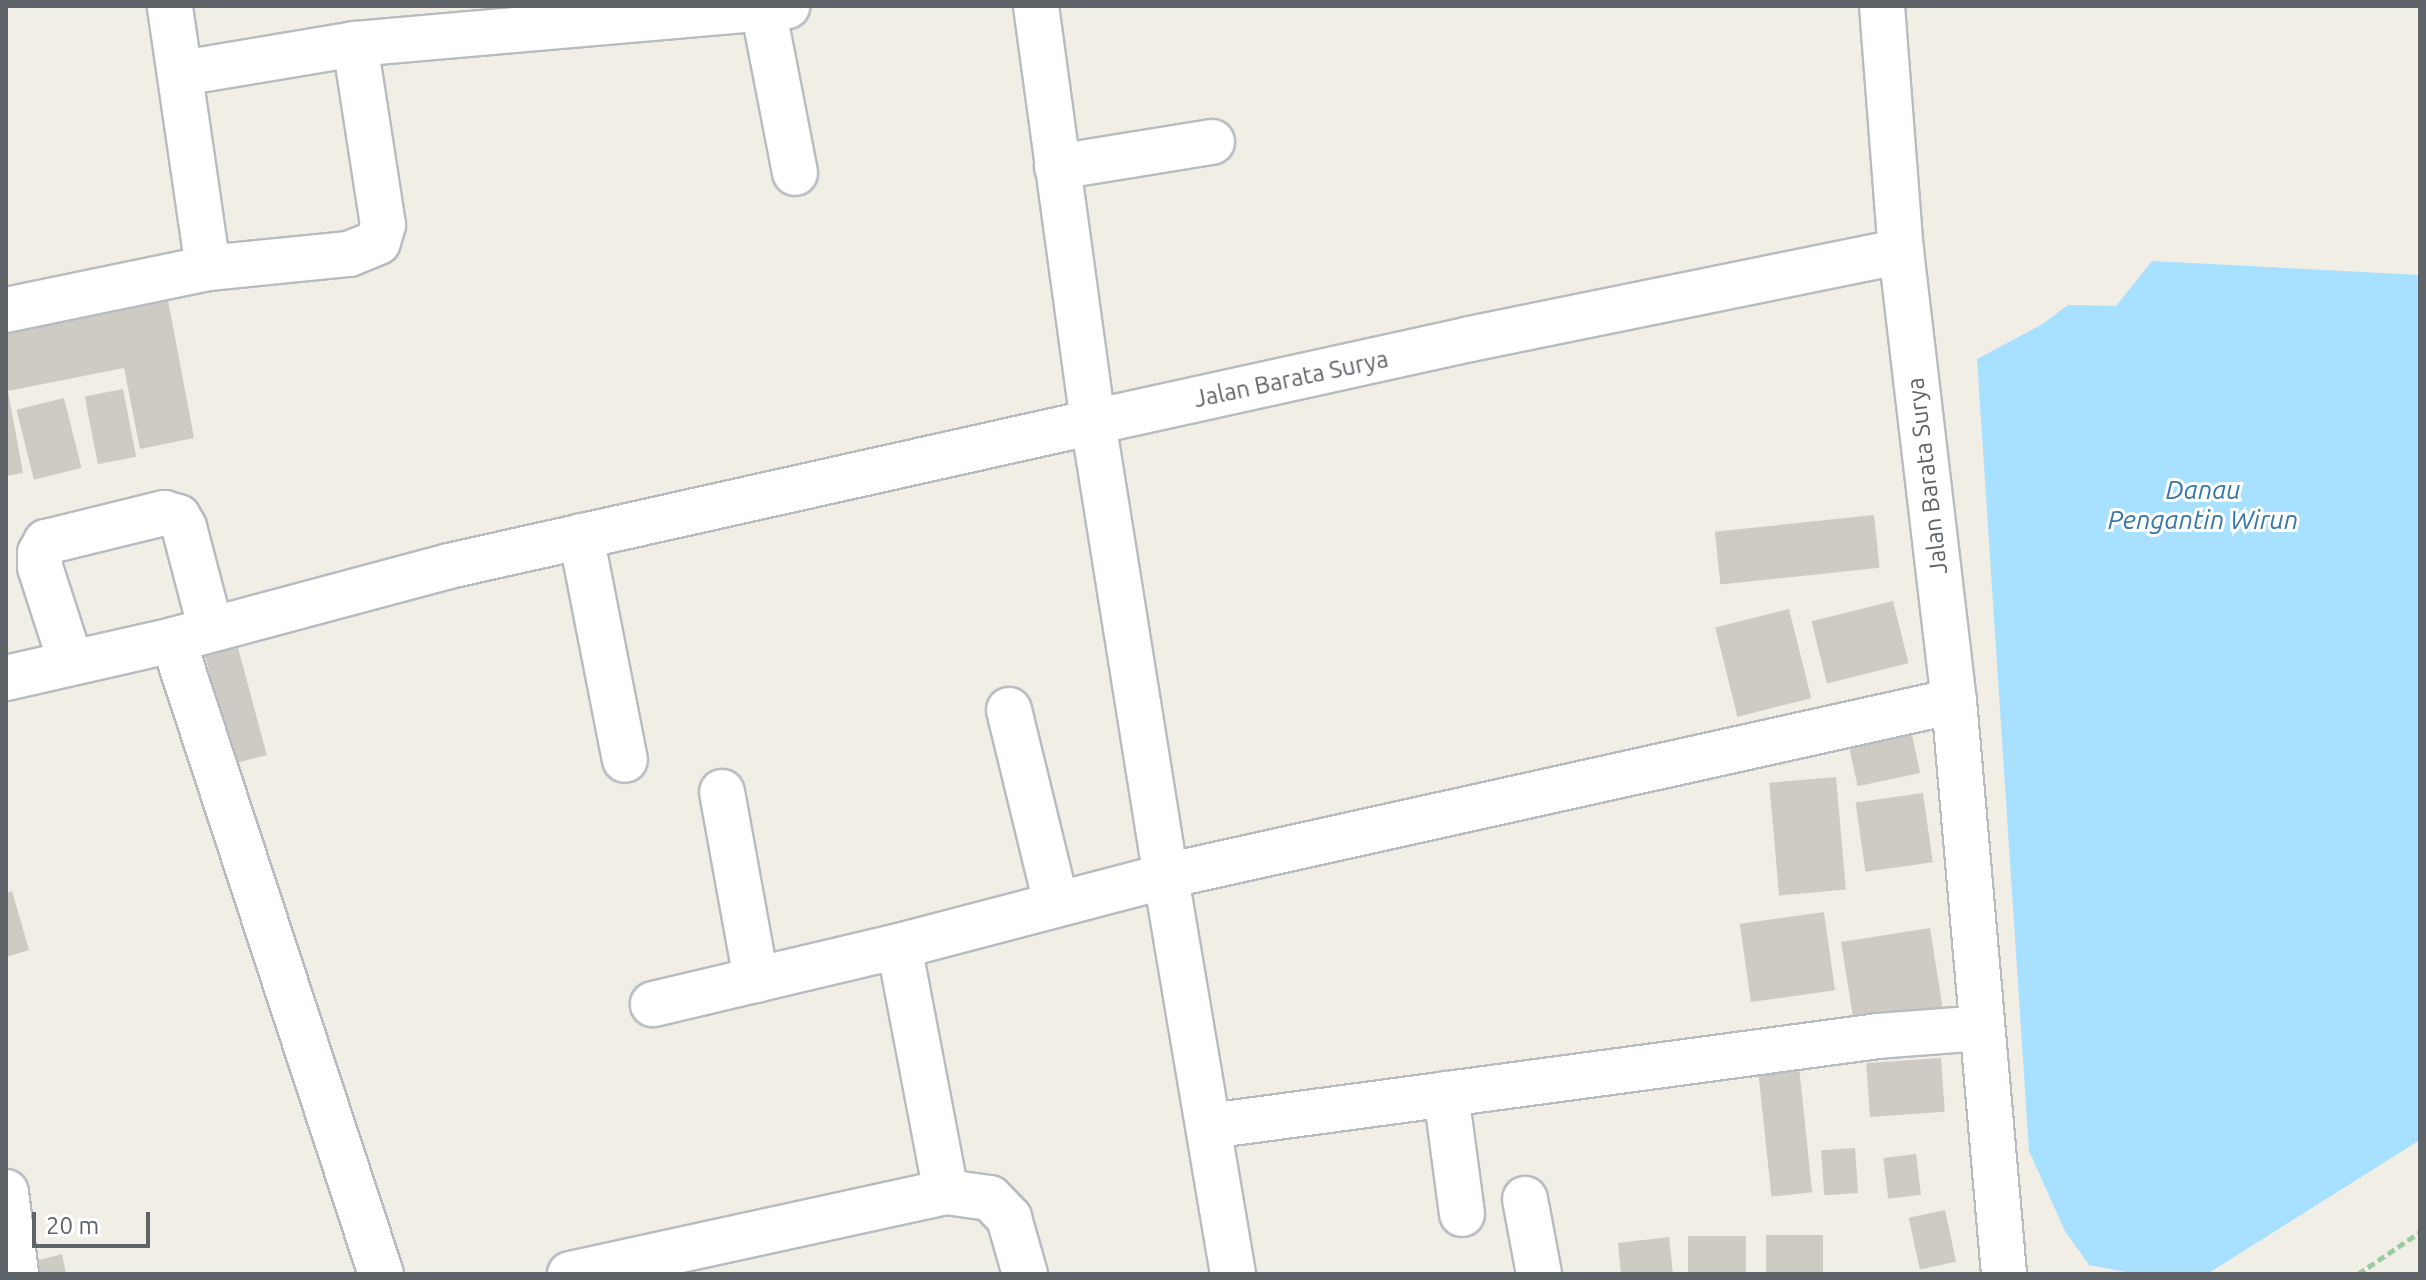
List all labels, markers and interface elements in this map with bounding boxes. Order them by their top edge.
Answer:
street label: Jalan Barata Surya [1191,344,1391,414]
street label: Jalan Barata Surya [1901,376,1953,576]
water label: Danau Pengantin Wirun [2108,474,2298,536]
scale bar [36,1196,154,1246]
text: 20 m [46,1212,99,1239]

